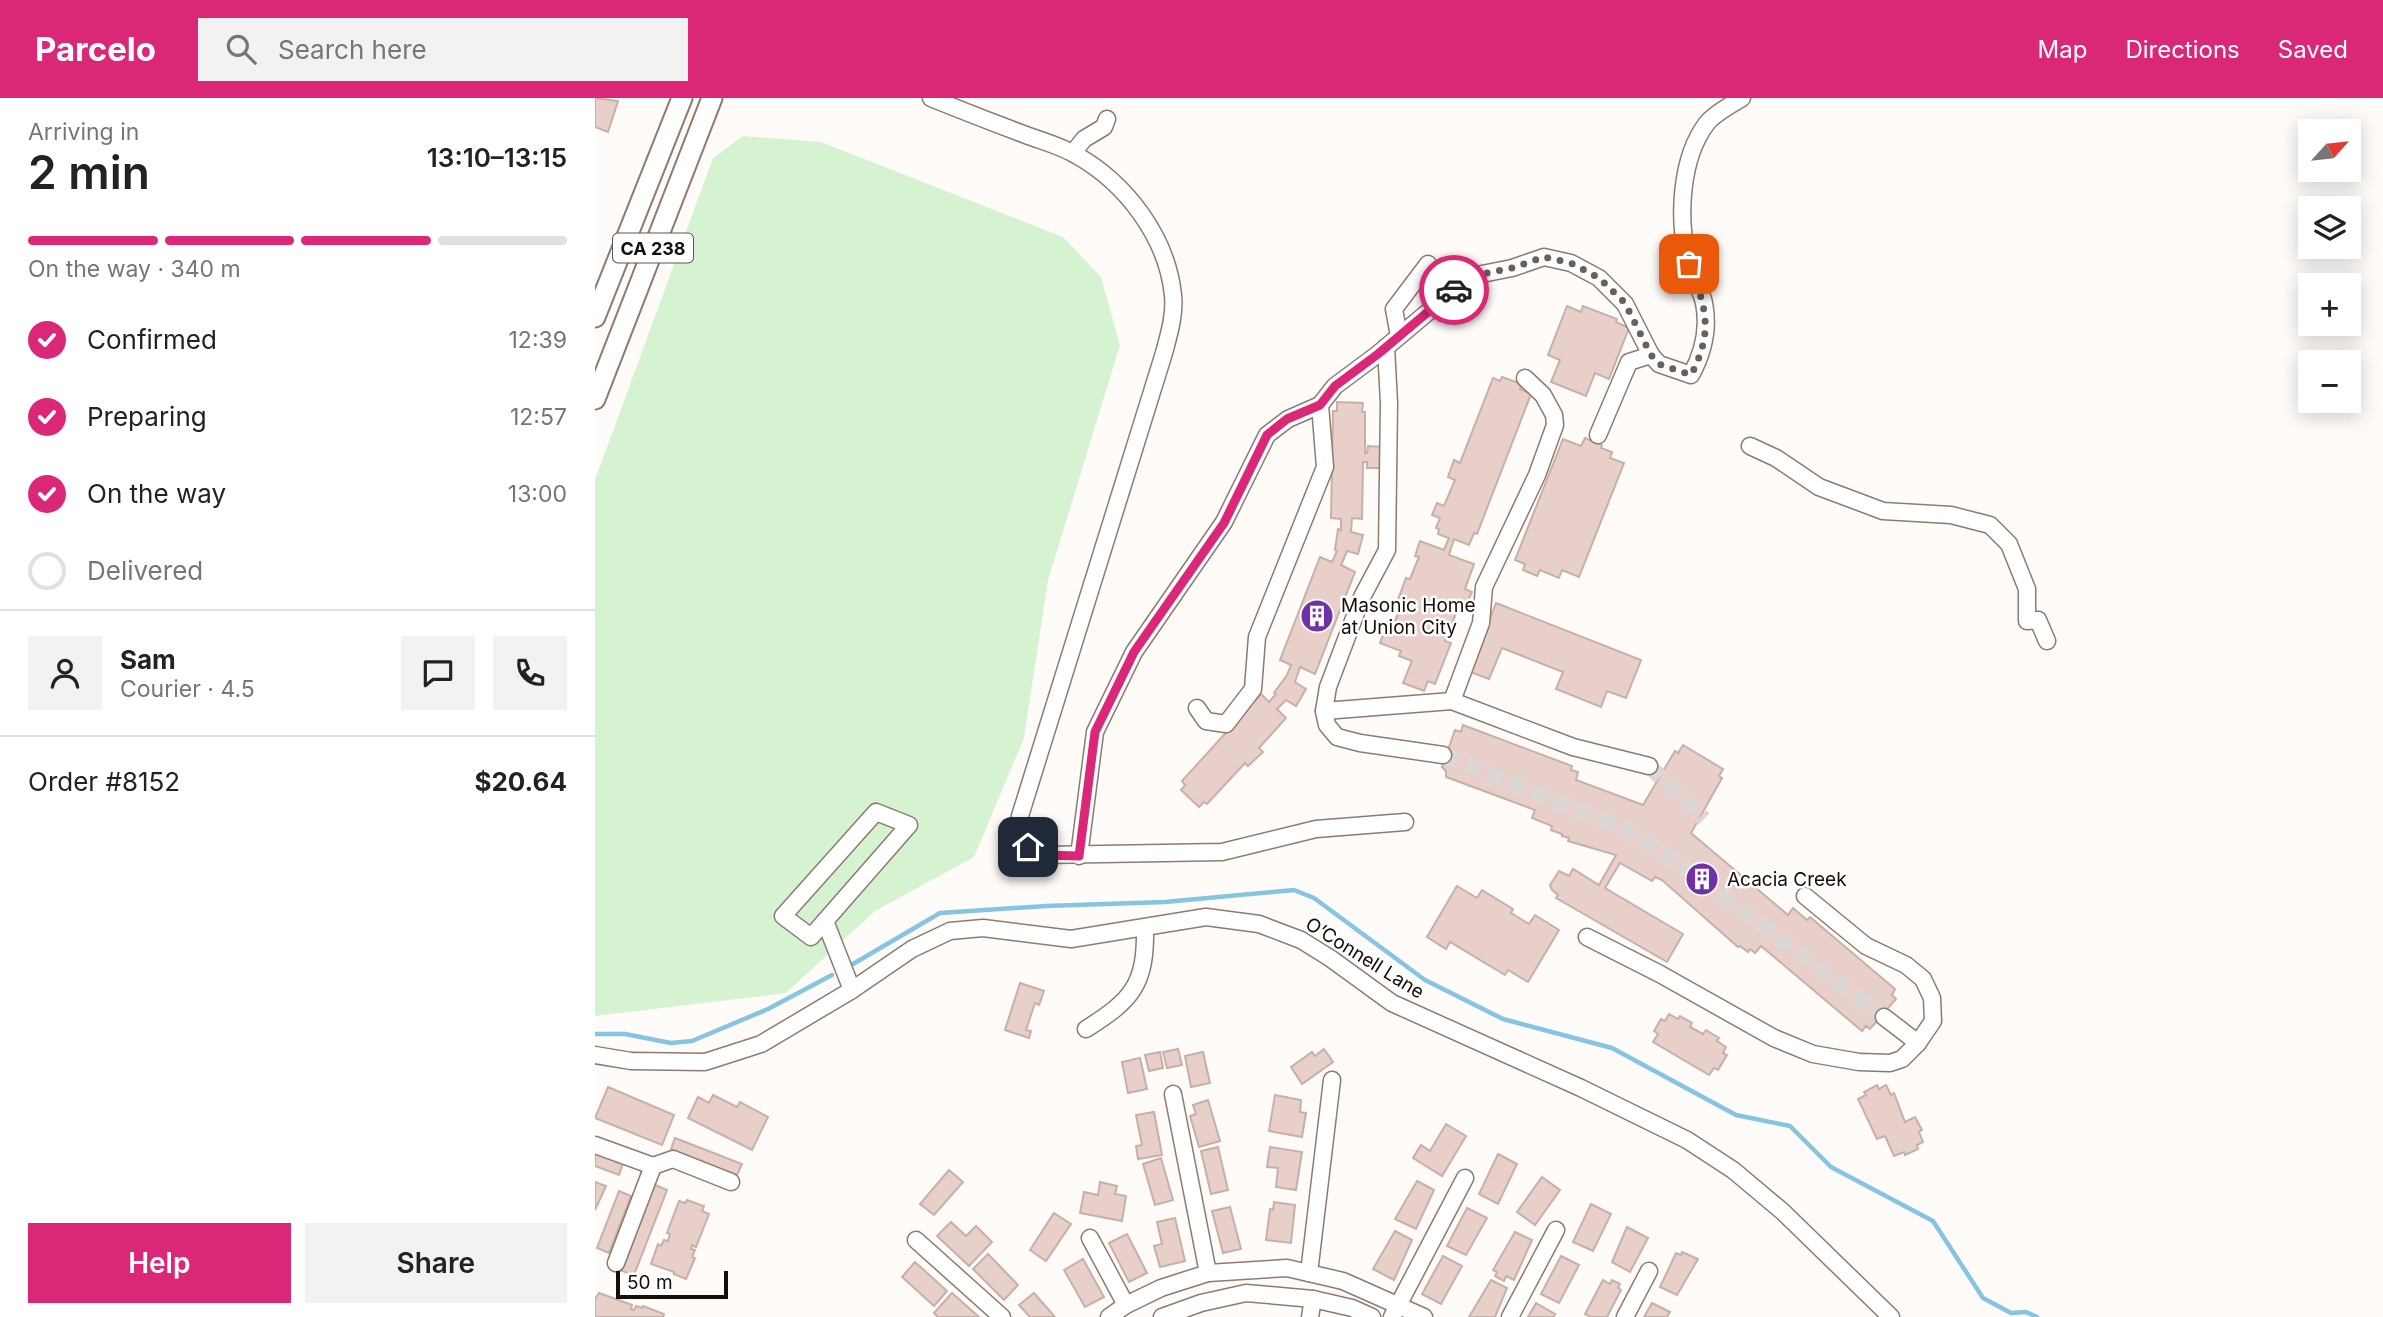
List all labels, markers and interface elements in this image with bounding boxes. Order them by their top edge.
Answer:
search box [198,18,688,81]
text: Parcelo [35,29,156,69]
icon: search [222,30,260,68]
text: Search here [278,34,427,65]
text: Map [2038,35,2087,64]
text: Directions [2125,35,2240,64]
text: Saved [2278,35,2348,64]
text: Arriving in [28,118,139,146]
north arrow [2298,119,2361,182]
map controls [2298,119,2361,413]
text: 13:10–13:15 [427,142,567,173]
text: 2 min [28,144,150,200]
button: layers [2298,196,2361,259]
road number: CA 238 [613,233,693,262]
pin [1659,234,1719,294]
icon: bag [1670,245,1708,283]
text: On the way · 340 m [28,255,241,283]
courier [1419,255,1489,325]
icon: car [1435,271,1473,309]
button: + [2298,273,2361,336]
icon: check [28,321,66,359]
text: Confirmed [87,324,217,355]
text: 12:39 [509,326,567,354]
button: − [2298,350,2361,413]
icon: check [28,398,66,436]
text: Preparing [87,401,207,432]
text: 12:57 [510,403,567,431]
icon: check [28,475,66,513]
text: On the way [87,478,226,509]
text: 13:00 [508,480,567,508]
text: Delivered [87,555,203,586]
place label: Masonic Home at Union City [1341,594,1476,639]
building icon: Masonic Home at Union City [1298,597,1336,635]
button: person [28,636,102,710]
button: chat [401,636,475,710]
button: phone [493,636,567,710]
text: Sam [120,644,176,675]
text: Courier · 4.5 [120,675,255,703]
text: Order #8152 [28,766,180,797]
text: $20.64 [474,766,567,797]
pin [998,817,1058,877]
icon: home [1009,828,1047,866]
building icon: Acacia Creek [1683,860,1721,898]
place label: Acacia Creek [1727,868,1847,891]
street label: O’Connell Lane [1301,912,1429,1004]
button: Help [28,1223,291,1303]
button: Share [305,1223,567,1303]
scale bar [616,1268,728,1300]
text: 50 m [627,1271,673,1294]

